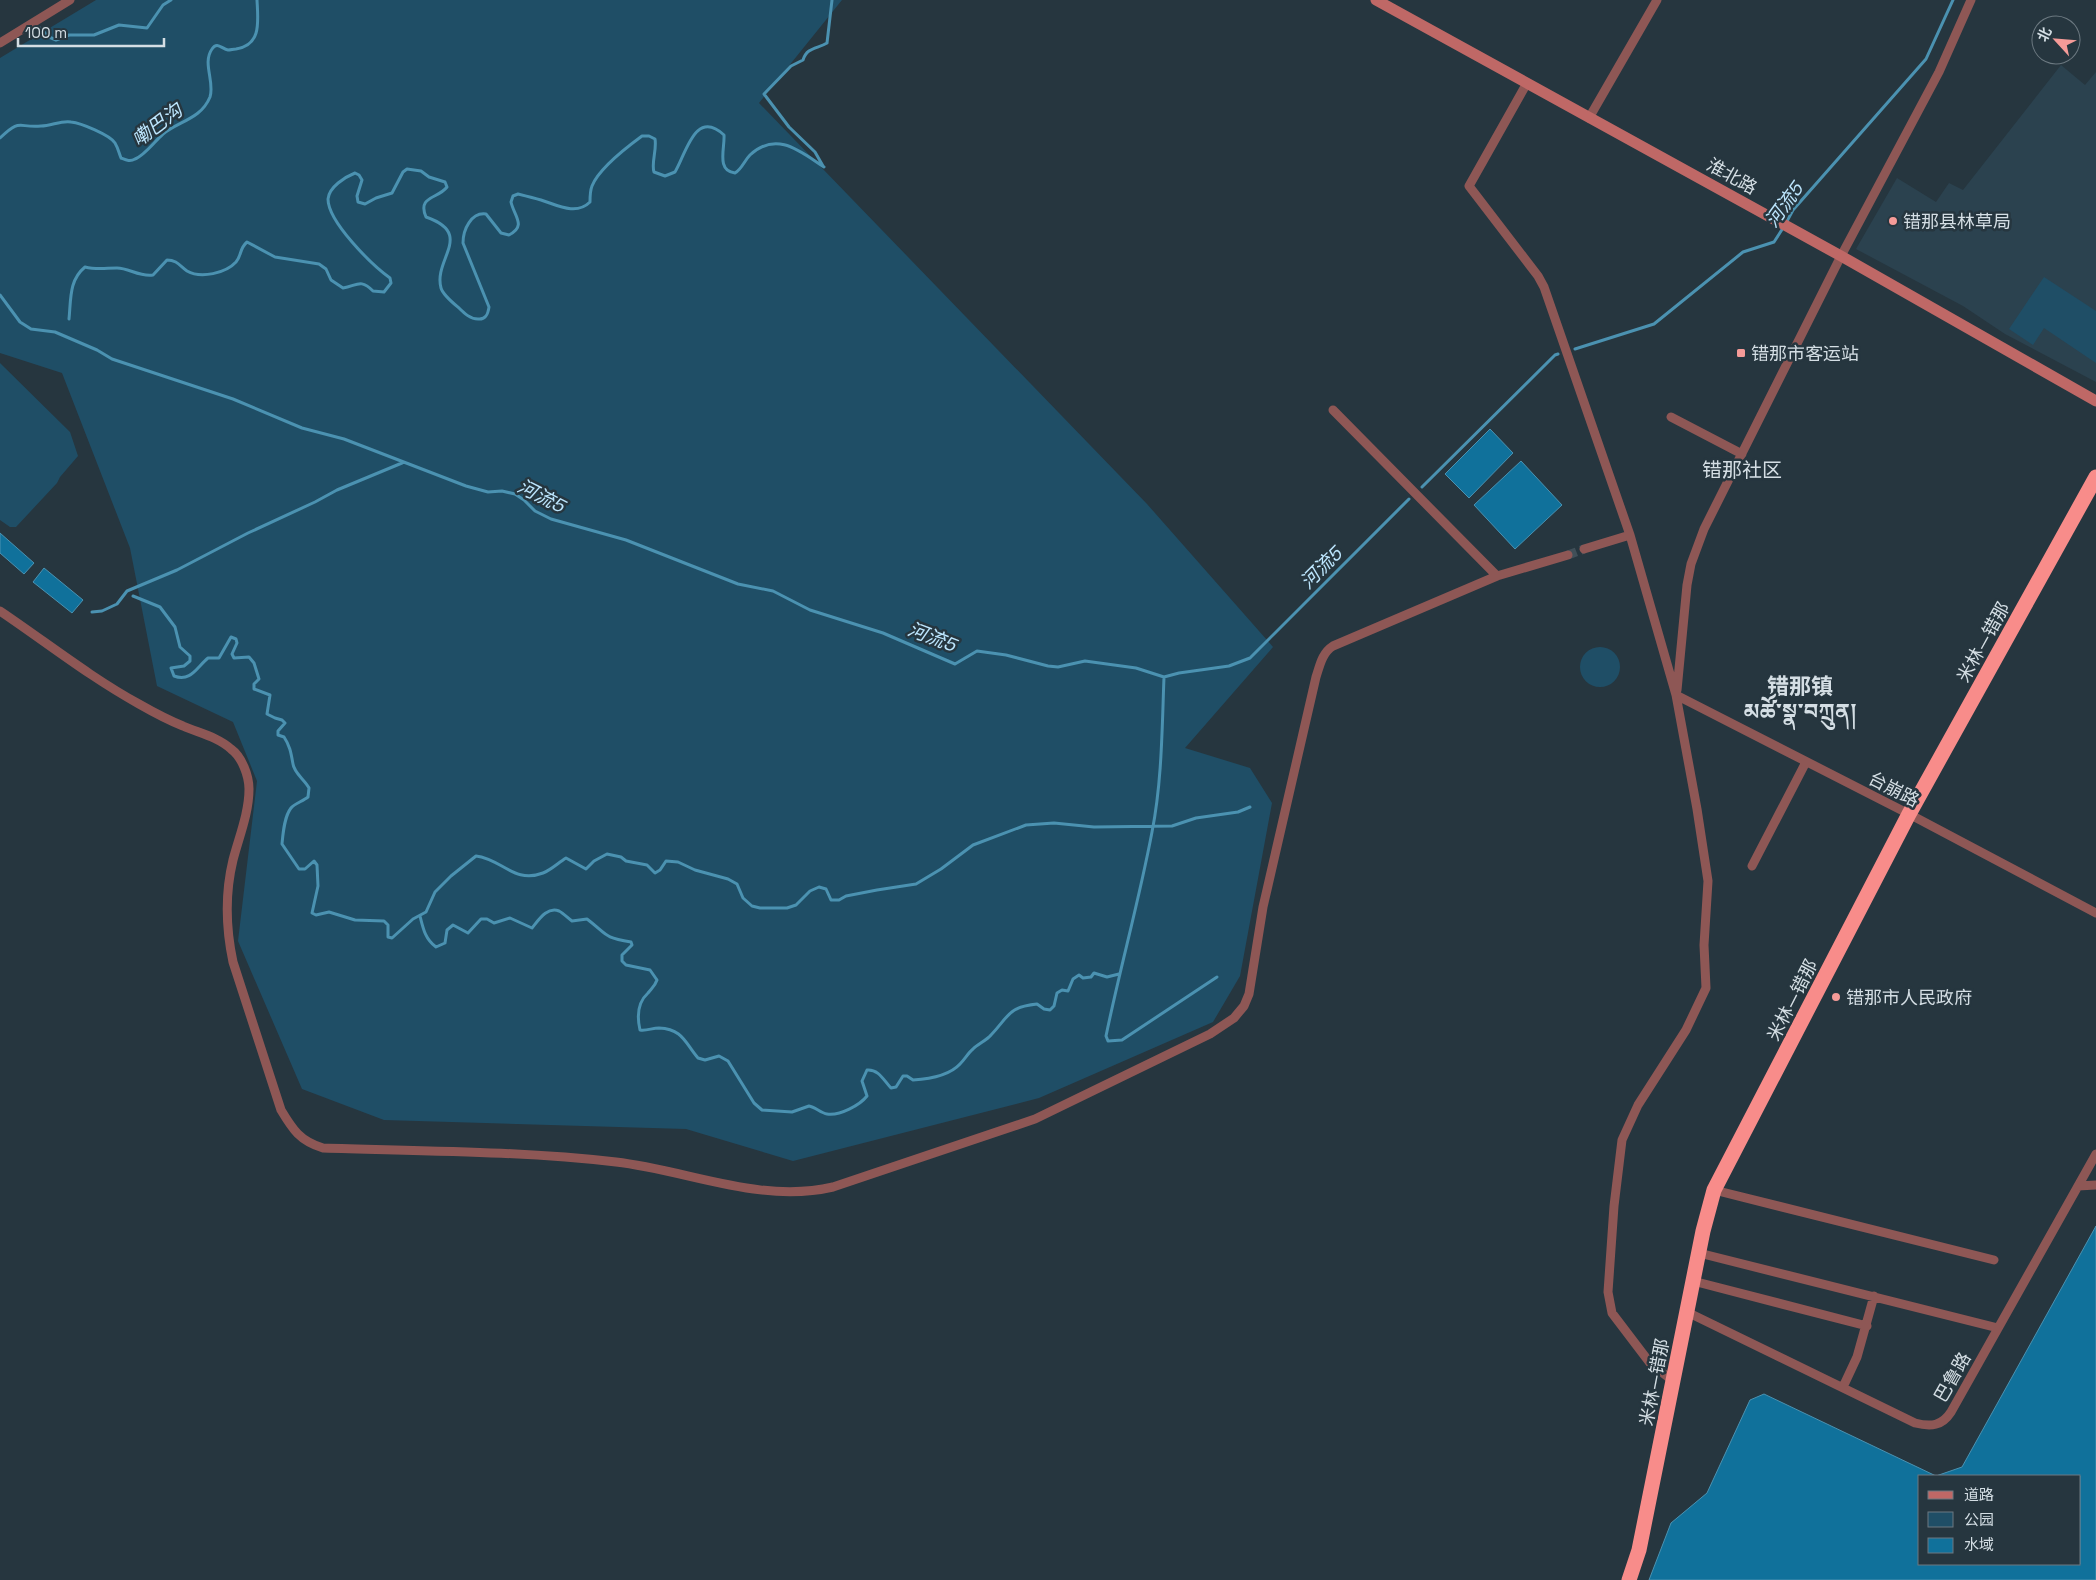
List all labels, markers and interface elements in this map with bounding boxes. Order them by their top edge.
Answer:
scale bar [18,15,164,47]
north arrow [2031,15,2081,65]
text: 100 m [25,23,67,42]
text: 北 [2033,24,2055,45]
water label: 嘞巴沟 [127,97,189,152]
street label: 淮北路 [1703,153,1761,199]
water label: 河流5 [1759,176,1810,232]
place label: 错那县林草局 [1903,210,2011,233]
marker: 错那县林草局 [1887,215,1899,227]
place label: 错那市客运站 [1751,342,1859,365]
marker: 错那市客运站 [1735,347,1747,359]
district label: 错那社区 [1702,457,1782,483]
water label: 河流5 [513,474,571,520]
water label: 河流5 [1295,540,1349,594]
street label: 米林—错那 [1952,598,2014,686]
water label: 河流5 [904,616,962,658]
district label: 错那镇 མཚོ་སྣ་བཀྲུན། [1744,672,1856,731]
street label: 台崩路 [1865,766,1923,812]
street label: 米林—错那 [1762,955,1822,1045]
place label: 错那市人民政府 [1846,986,1972,1009]
marker: 错那市人民政府 [1830,991,1842,1003]
street label: 米林—错那 [1634,1336,1674,1428]
street label: 巴鲁路 [1929,1348,1975,1406]
legend [1918,1475,2081,1565]
text: 道路 [1964,1485,1994,1504]
text: 公园 [1964,1510,1994,1529]
text: 水域 [1964,1535,1994,1554]

